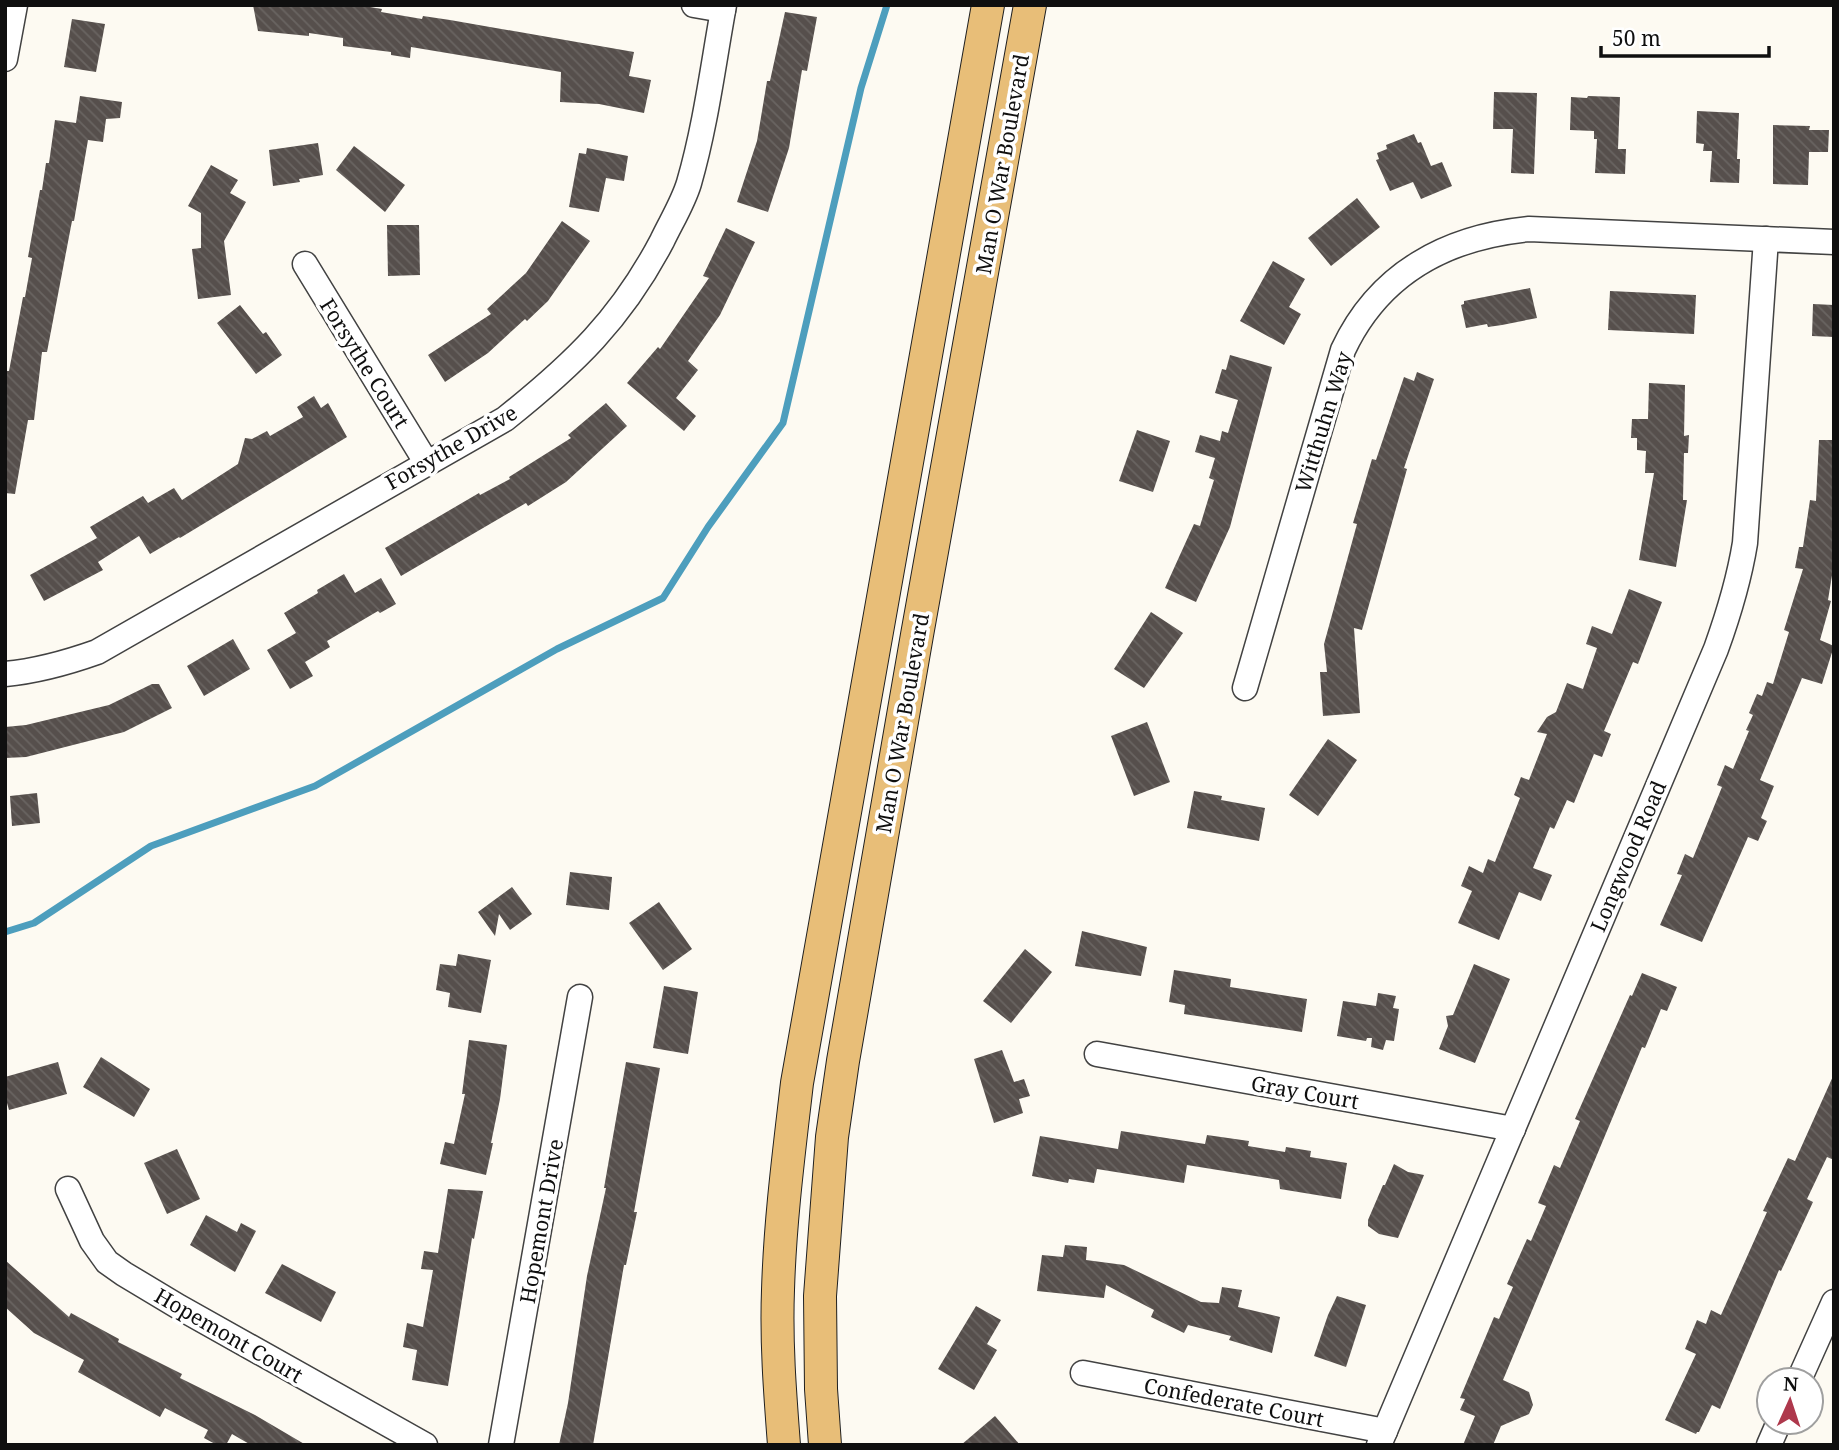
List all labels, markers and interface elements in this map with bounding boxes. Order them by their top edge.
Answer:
scale bar [1601,14,1769,58]
text: 50 m [1612,24,1661,52]
street label: Man O War Boulevard [969,52,1035,276]
street label: Forsythe Court [314,293,416,433]
street label: Witthuhn Way [1288,348,1358,496]
street label: Forsythe Drive [380,398,522,496]
street label: Man O War Boulevard [869,611,935,835]
street label: Longwood Road [1584,776,1672,936]
street label: Gray Court [1249,1069,1361,1115]
street label: Hopemont Drive [513,1137,569,1305]
street label: Hopemont Court [150,1281,308,1389]
north arrow [1755,1366,1825,1436]
street label: Confederate Court [1142,1371,1326,1433]
text: N [1783,1371,1799,1397]

